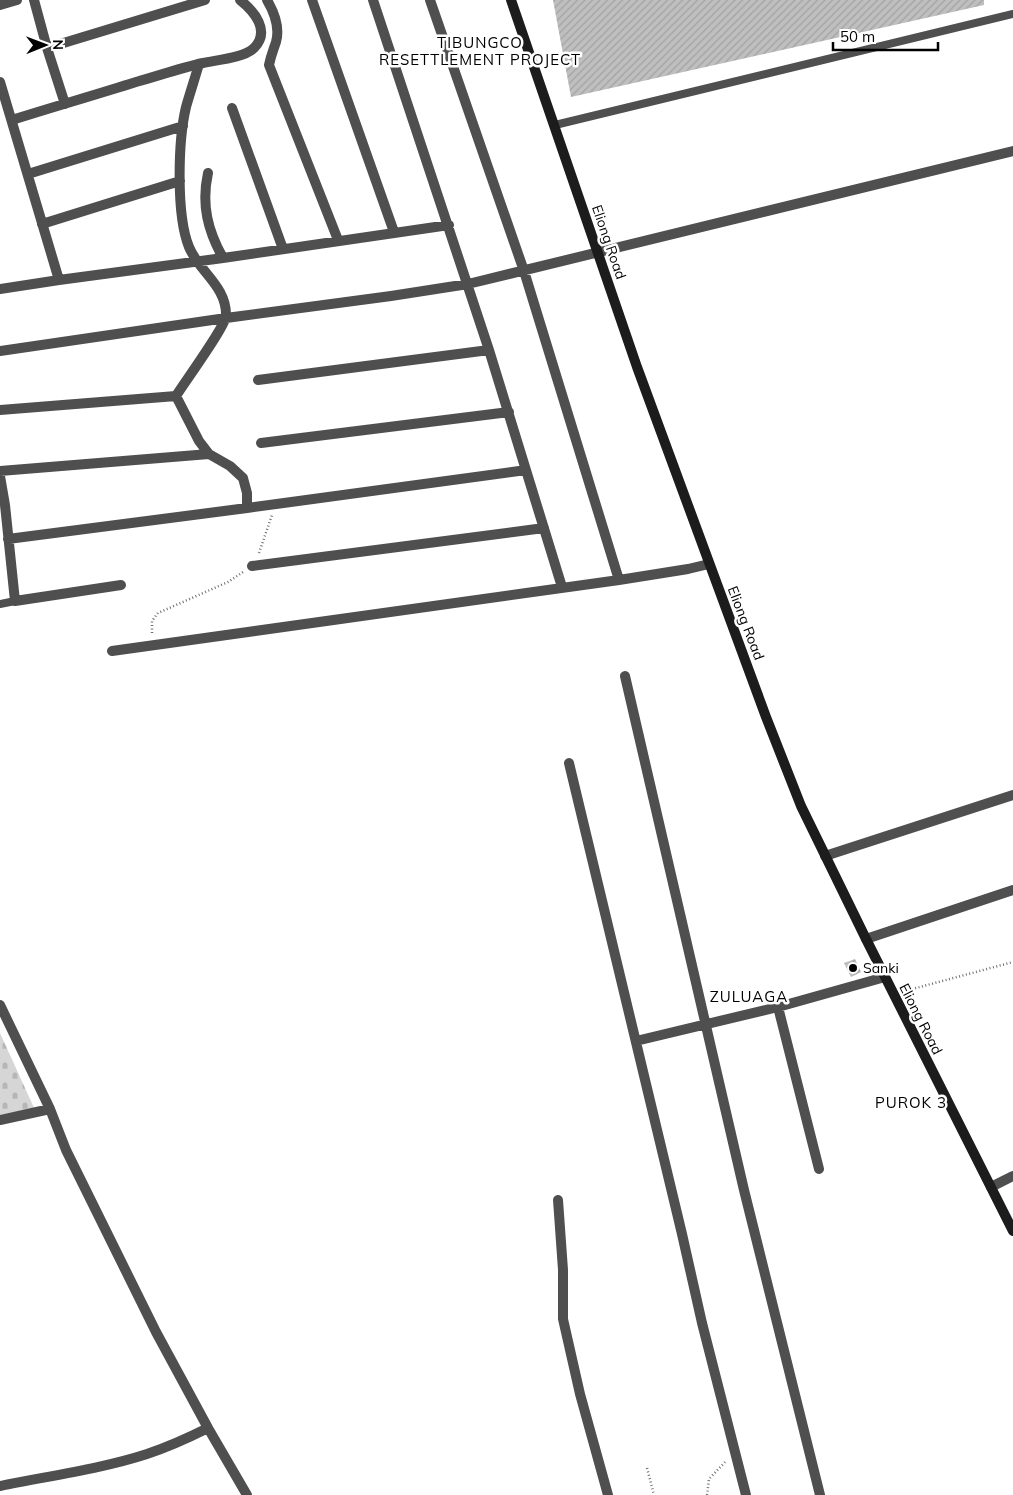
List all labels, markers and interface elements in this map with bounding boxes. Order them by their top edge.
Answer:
north arrow [20,20,70,70]
scale bar [833,20,938,52]
text: 50 m [840,27,875,46]
district label: TIBUNGCO RESETTLEMENT PROJECT [379,33,581,69]
text: N [49,39,67,50]
street label: Eliong Road [588,202,630,282]
street label: Eliong Road [724,584,768,662]
place label: Sanki [863,959,899,977]
marker: Sanki [847,962,859,974]
street label: Eliong Road [895,980,947,1058]
district label: ZULUAGA [710,987,788,1006]
district label: PUROK 3 [875,1093,947,1112]

